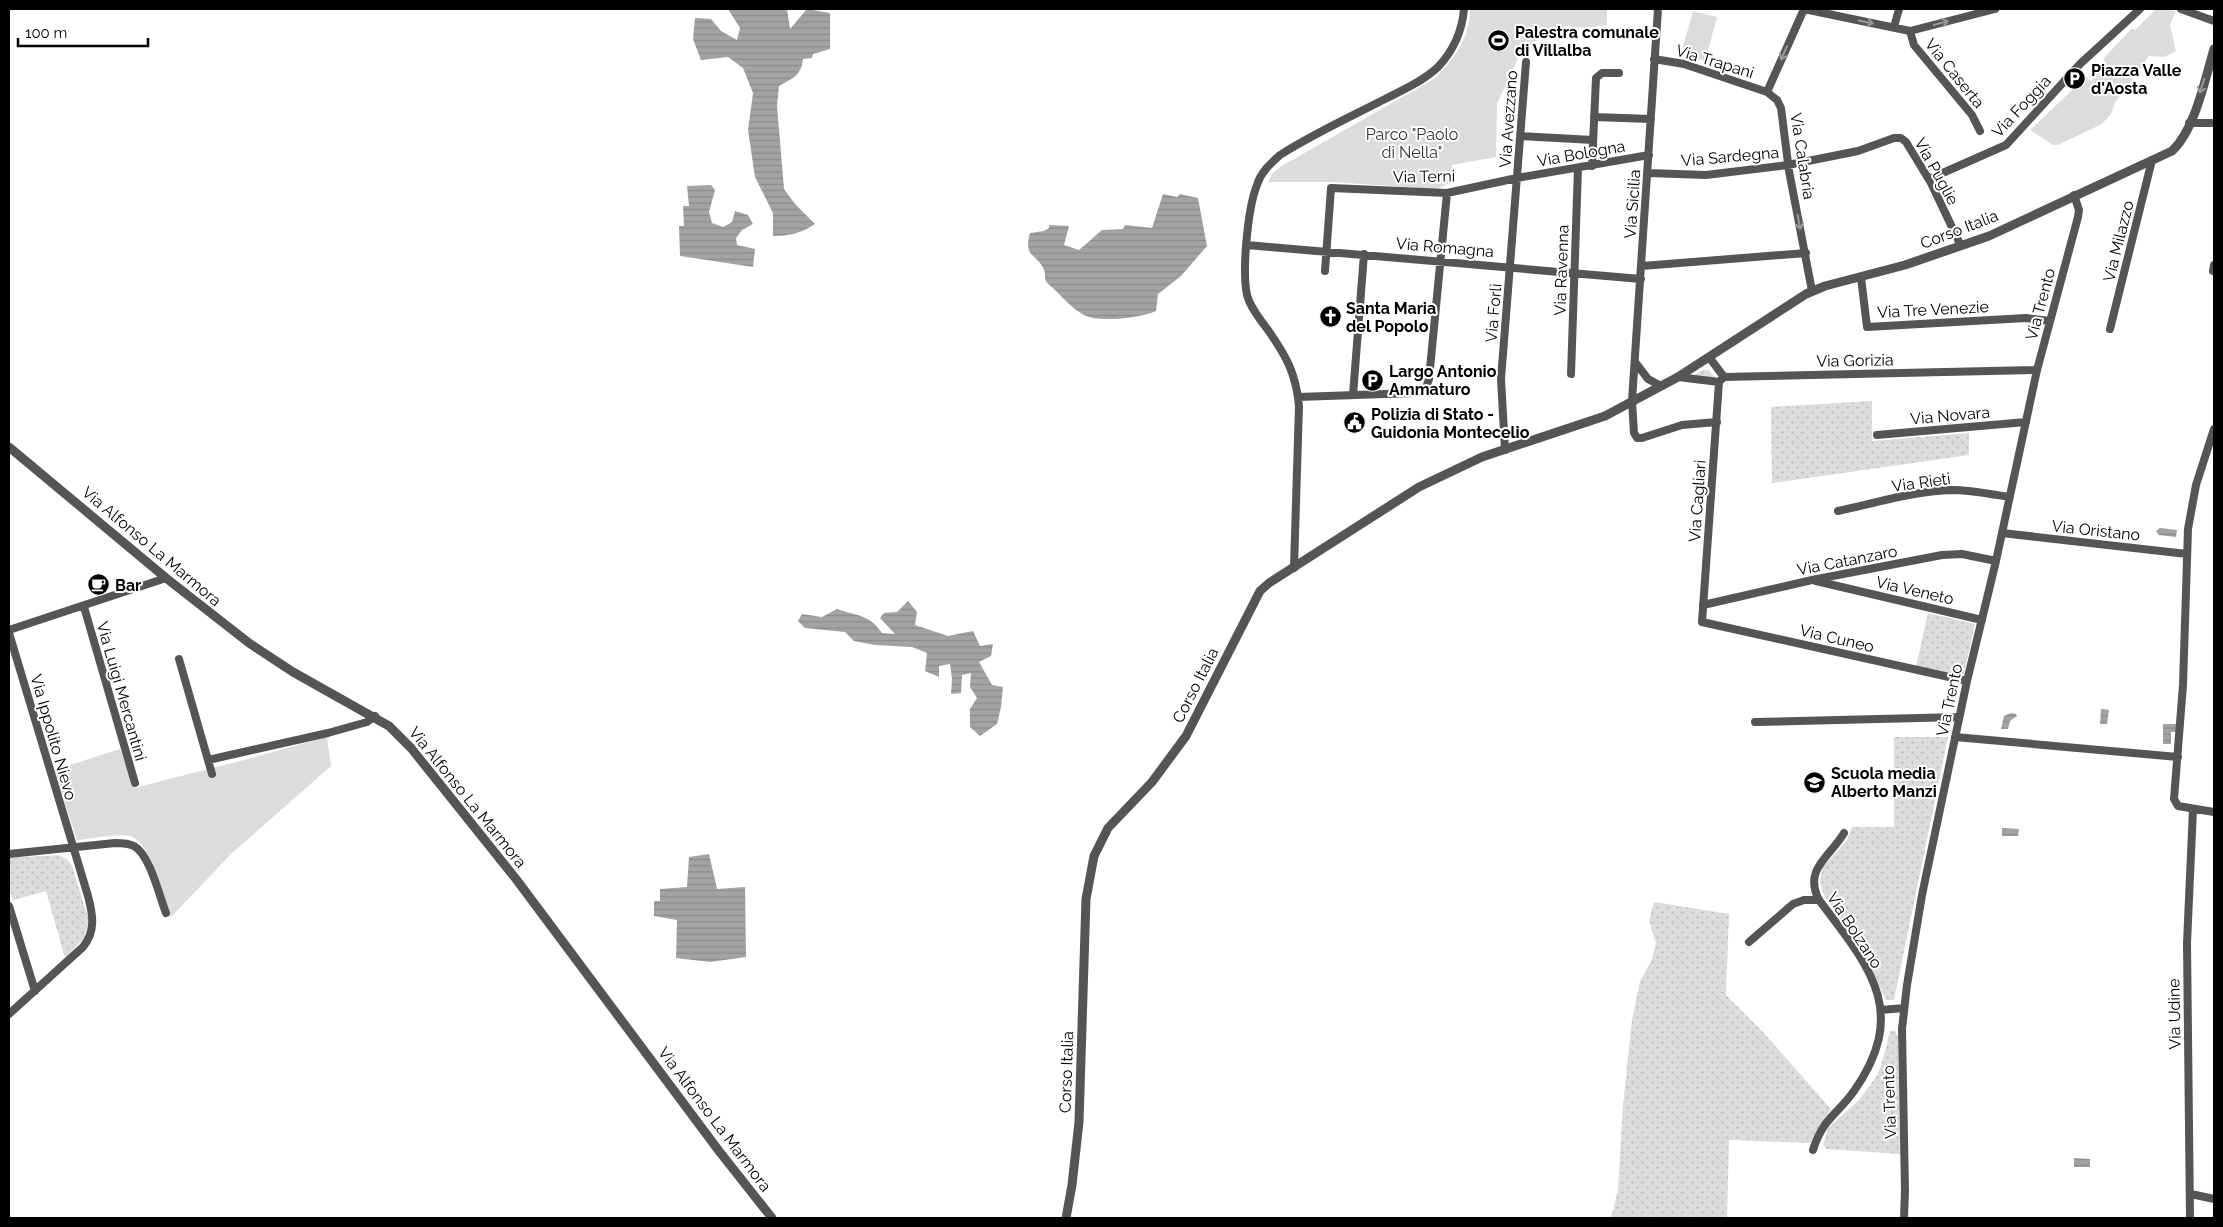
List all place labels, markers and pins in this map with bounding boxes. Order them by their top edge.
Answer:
place label: Palestra comunale di Villalba [1515,23,1659,60]
sports icon: Palestra comunale di Villalba [1487,29,1511,53]
place label: Piazza Valle d'Aosta [2091,61,2182,98]
parking icon: Piazza Valle d'Aosta [2063,67,2087,91]
place label: Santa Maria del Popolo [1346,299,1436,336]
church icon: Santa Maria del Popolo [1318,305,1342,329]
place label: Largo Antonio Ammaturo [1389,362,1497,399]
parking icon: Largo Antonio Ammaturo [1361,368,1385,392]
place label: Polizia di Stato - Guidonia Montecelio [1371,405,1530,442]
public building icon: Polizia di Stato - Guidonia Montecelio [1343,411,1367,435]
cafe icon: Bar [87,573,111,597]
place label: Bar [115,576,141,595]
place label: Scuola media Alberto Manzi [1831,764,1937,801]
school or university icon: Scuola media Alberto Manzi [1803,770,1827,794]

